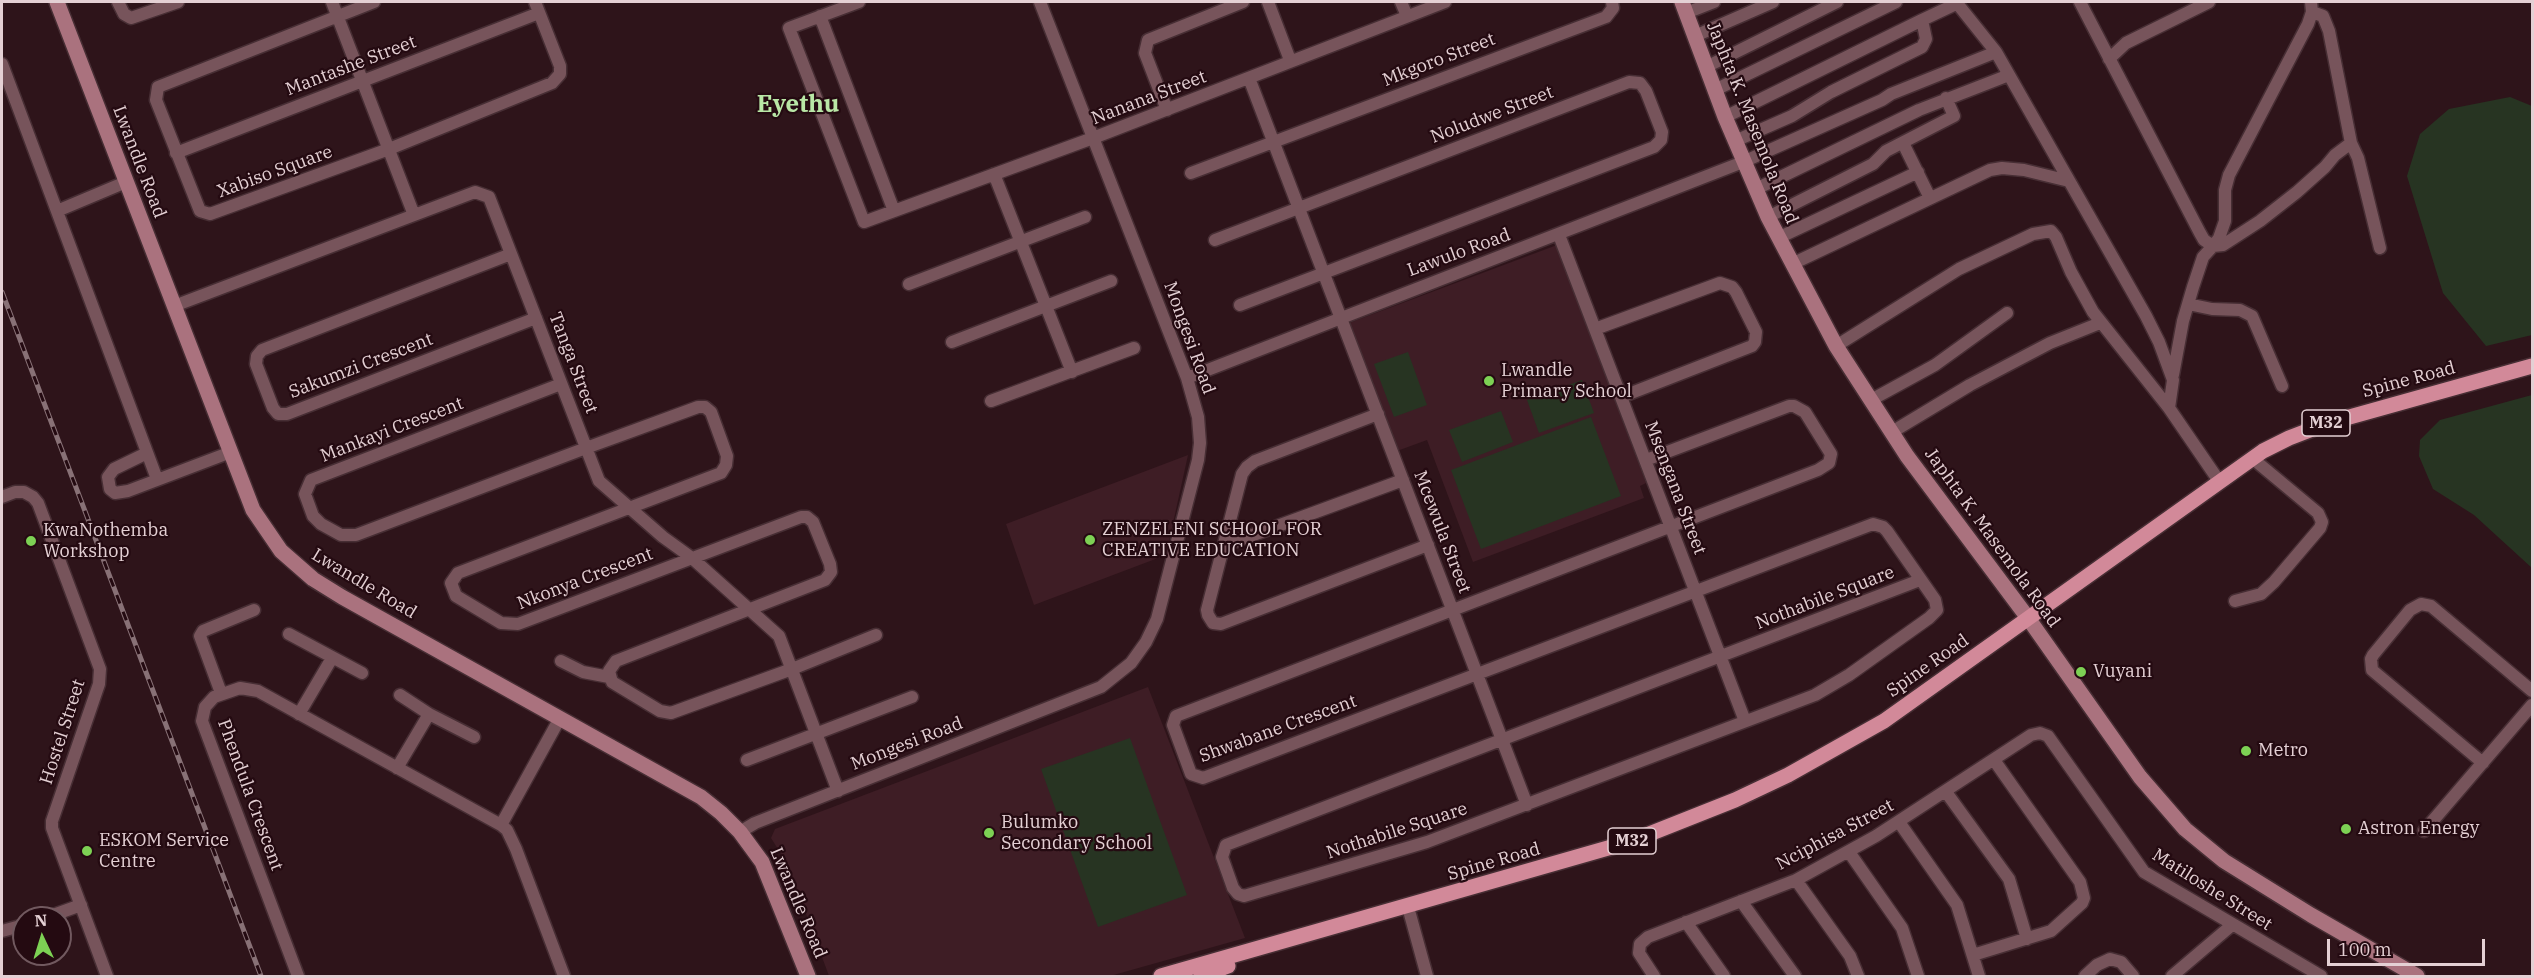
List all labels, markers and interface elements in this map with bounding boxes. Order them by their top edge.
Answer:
street label: Japhta K. Masemola Road [1701,19,1803,227]
street label: Mkgoro Street [1380,29,1498,91]
street label: Mantashe Street [283,31,419,101]
street label: Nanana Street [1089,66,1209,130]
street label: Noludwe Street [1428,82,1556,148]
district label: Eyethu [757,91,839,119]
street label: Lwandle Road [108,103,170,221]
street label: Xabiso Square [214,141,336,203]
street label: Lawulo Road [1404,224,1514,282]
street label: Mongesi Road [1159,279,1219,397]
street label: Tanga Street [544,309,602,417]
street label: Sakumzi Crescent [286,329,436,403]
street label: Spine Road [2360,357,2458,403]
place label: Lwandle Primary School [1501,360,1632,403]
marker: Lwandle Primary School [1482,374,1496,388]
street label: Mankayi Crescent [318,393,466,467]
road number: M32 [2302,410,2350,436]
street label: Msengana Street [1640,418,1710,558]
street label: Japhta K. Masemola Road [1920,444,2064,632]
street label: Mcewula Street [1409,468,1475,596]
place label: ZENZELENI SCHOOL FOR CREATIVE EDUCATION [1102,519,1322,562]
place label: KwaNothemba Workshop [43,520,168,562]
marker: ZENZELENI SCHOOL FOR CREATIVE EDUCATION [1083,533,1097,547]
marker: KwaNothemba Workshop [24,534,38,548]
street label: Nkonya Crescent [514,543,656,615]
street label: Lwandle Road [308,544,420,624]
street label: Nothabile Square [1753,562,1897,634]
street label: Spine Road [1883,630,1973,702]
place label: Vuyani [2093,661,2152,683]
marker: Vuyani [2074,665,2088,679]
street label: Hostel Street [36,677,90,787]
street label: Shwabane Crescent [1196,691,1360,767]
street label: Mongesi Road [848,713,966,775]
street label: Phendula Crescent [213,716,287,874]
place label: Metro [2258,740,2308,762]
marker: Metro [2239,744,2253,758]
street label: Nciphisa Street [1772,795,1898,875]
street label: Nothabile Square [1324,798,1470,864]
place label: Bulumko Secondary School [1001,812,1152,854]
place label: Astron Energy [2358,818,2479,840]
marker: Astron Energy [2339,822,2353,836]
marker: Bulumko Secondary School [982,826,996,840]
road number: M32 [1608,828,1656,854]
place label: ESKOM Service Centre [99,830,229,872]
street label: Spine Road [1445,838,1543,886]
marker: ESKOM Service Centre [80,844,94,858]
street label: Lwandle Road [765,844,831,962]
street label: Matiloshe Street [2148,844,2276,936]
north arrow [12,906,72,966]
text: N [34,910,48,930]
scale bar [2330,927,2488,965]
text: 100 m [2338,938,2392,961]

